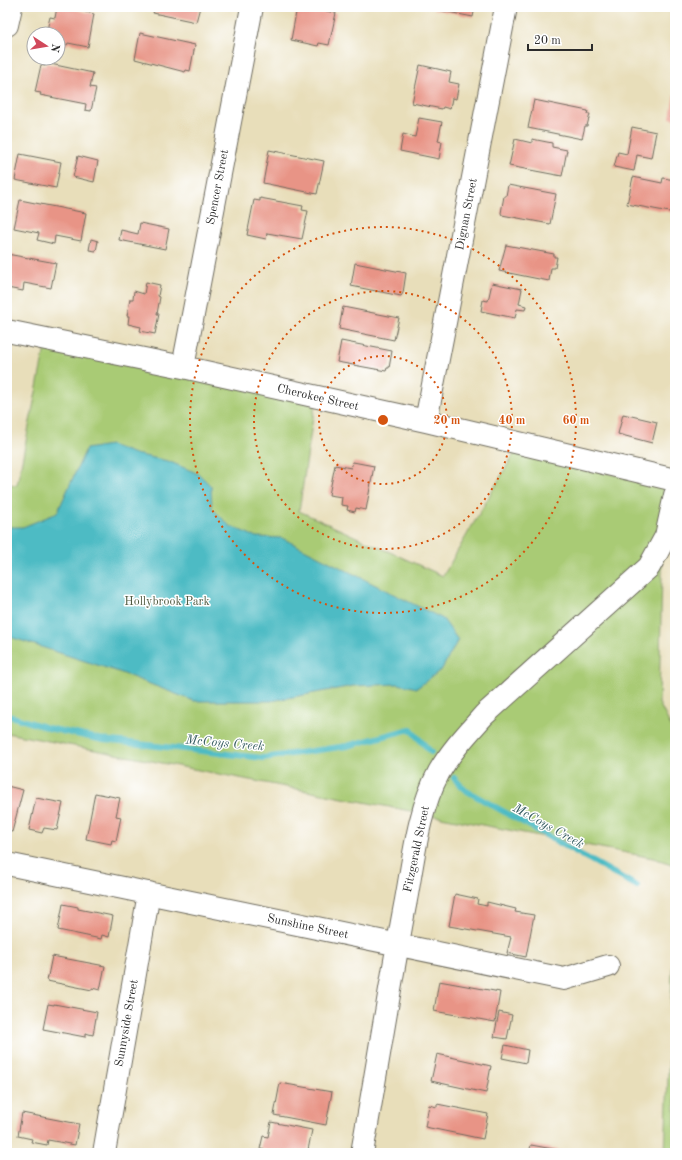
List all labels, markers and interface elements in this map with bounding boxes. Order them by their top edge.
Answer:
north arrow [26,26,66,66]
scale bar [528,26,592,52]
text: 20 m [534,35,561,47]
text: N [48,43,61,54]
street label: Spencer Street [205,148,231,226]
street label: Dignan Street [454,177,480,251]
street label: Cherokee Street [276,383,360,413]
centre of rings [376,413,390,427]
text: 20 m [434,415,461,427]
text: 40 m [499,415,526,427]
text: 60 m [563,415,590,427]
park label: Hollybrook Park [124,596,210,608]
water label: McCoys Creek [184,733,265,753]
water label: McCoys Creek [510,801,586,851]
street label: Fitzgerald Street [402,805,432,894]
street label: Sunshine Street [266,913,349,941]
street label: Sunnyside Street [113,979,141,1068]

